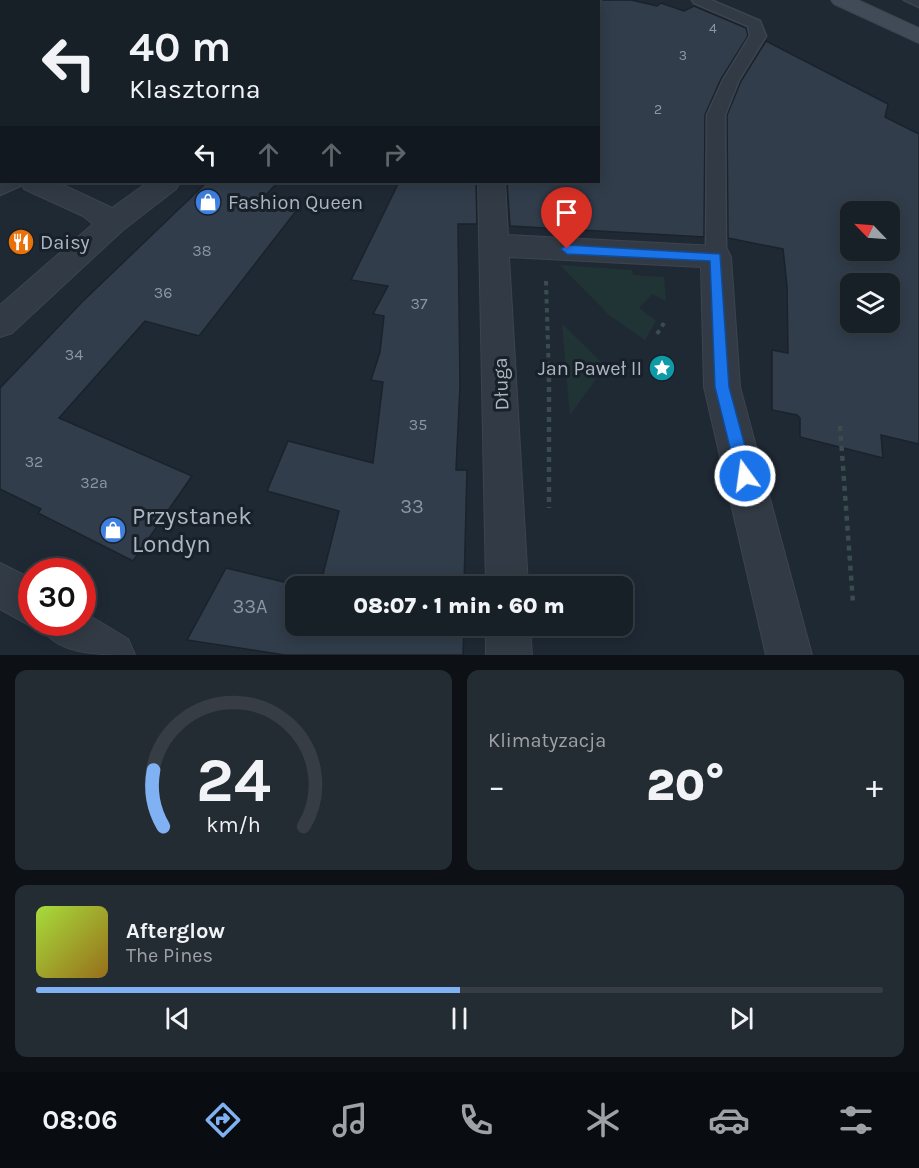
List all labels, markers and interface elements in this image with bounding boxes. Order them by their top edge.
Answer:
house number: 4 [709,20,717,37]
text: 40 m [129,22,231,72]
icon: left [30,24,108,102]
house number: 3 [679,47,687,64]
text: Klasztorna [129,73,261,105]
house number: 2 [654,101,662,118]
icon: left [189,138,222,171]
icon: ahead [252,138,285,171]
icon: ahead [315,138,348,171]
icon: right [378,138,411,171]
shop icon: Fashion Queen [193,187,223,217]
pin [541,187,592,249]
place label: Fashion Queen [228,191,363,214]
icon: arrive [550,196,583,229]
north arrow [840,201,900,261]
map controls [840,201,900,333]
restaurant icon: Daisy [6,227,36,257]
place label: Daisy [40,231,90,254]
house number: 38 [192,241,212,260]
button: layers [840,273,900,333]
house number: 36 [154,283,172,302]
house number: 37 [411,294,428,313]
house number: 34 [65,345,83,364]
place icon: Jan Paweł II [647,353,677,383]
street label: Długa [489,357,513,411]
place label: Jan Paweł II [538,357,642,380]
house number: 35 [409,415,427,434]
position arrow [713,444,777,508]
house number: 32 [25,452,43,471]
house number: 32a [80,473,108,492]
house number: 33 [400,495,424,518]
place label: Przystanek Londyn [132,502,252,558]
shop icon: Przystanek Londyn [98,515,128,545]
speed limit sign: 30 [18,558,96,636]
text: 08:07 · 1 min · 60 m [353,593,565,619]
house number: 33A [232,595,268,618]
text: Klimatyzacja [488,729,606,752]
text: 24 [196,744,271,817]
text: 20° [646,759,725,811]
text: − [488,767,505,805]
text: + [866,767,883,805]
text: km/h [206,812,261,837]
text: Afterglow [126,918,225,944]
text: The Pines [126,944,213,967]
icon: previous [161,1002,194,1035]
icon: pause [443,1002,476,1035]
icon: next [725,1002,758,1035]
icon: directions [202,1099,244,1141]
icon: music [329,1099,371,1141]
icon: phone [455,1099,497,1141]
icon: climate [582,1099,624,1141]
icon: car [708,1099,750,1141]
icon: filters [835,1099,877,1141]
text: 08:06 [42,1104,118,1136]

